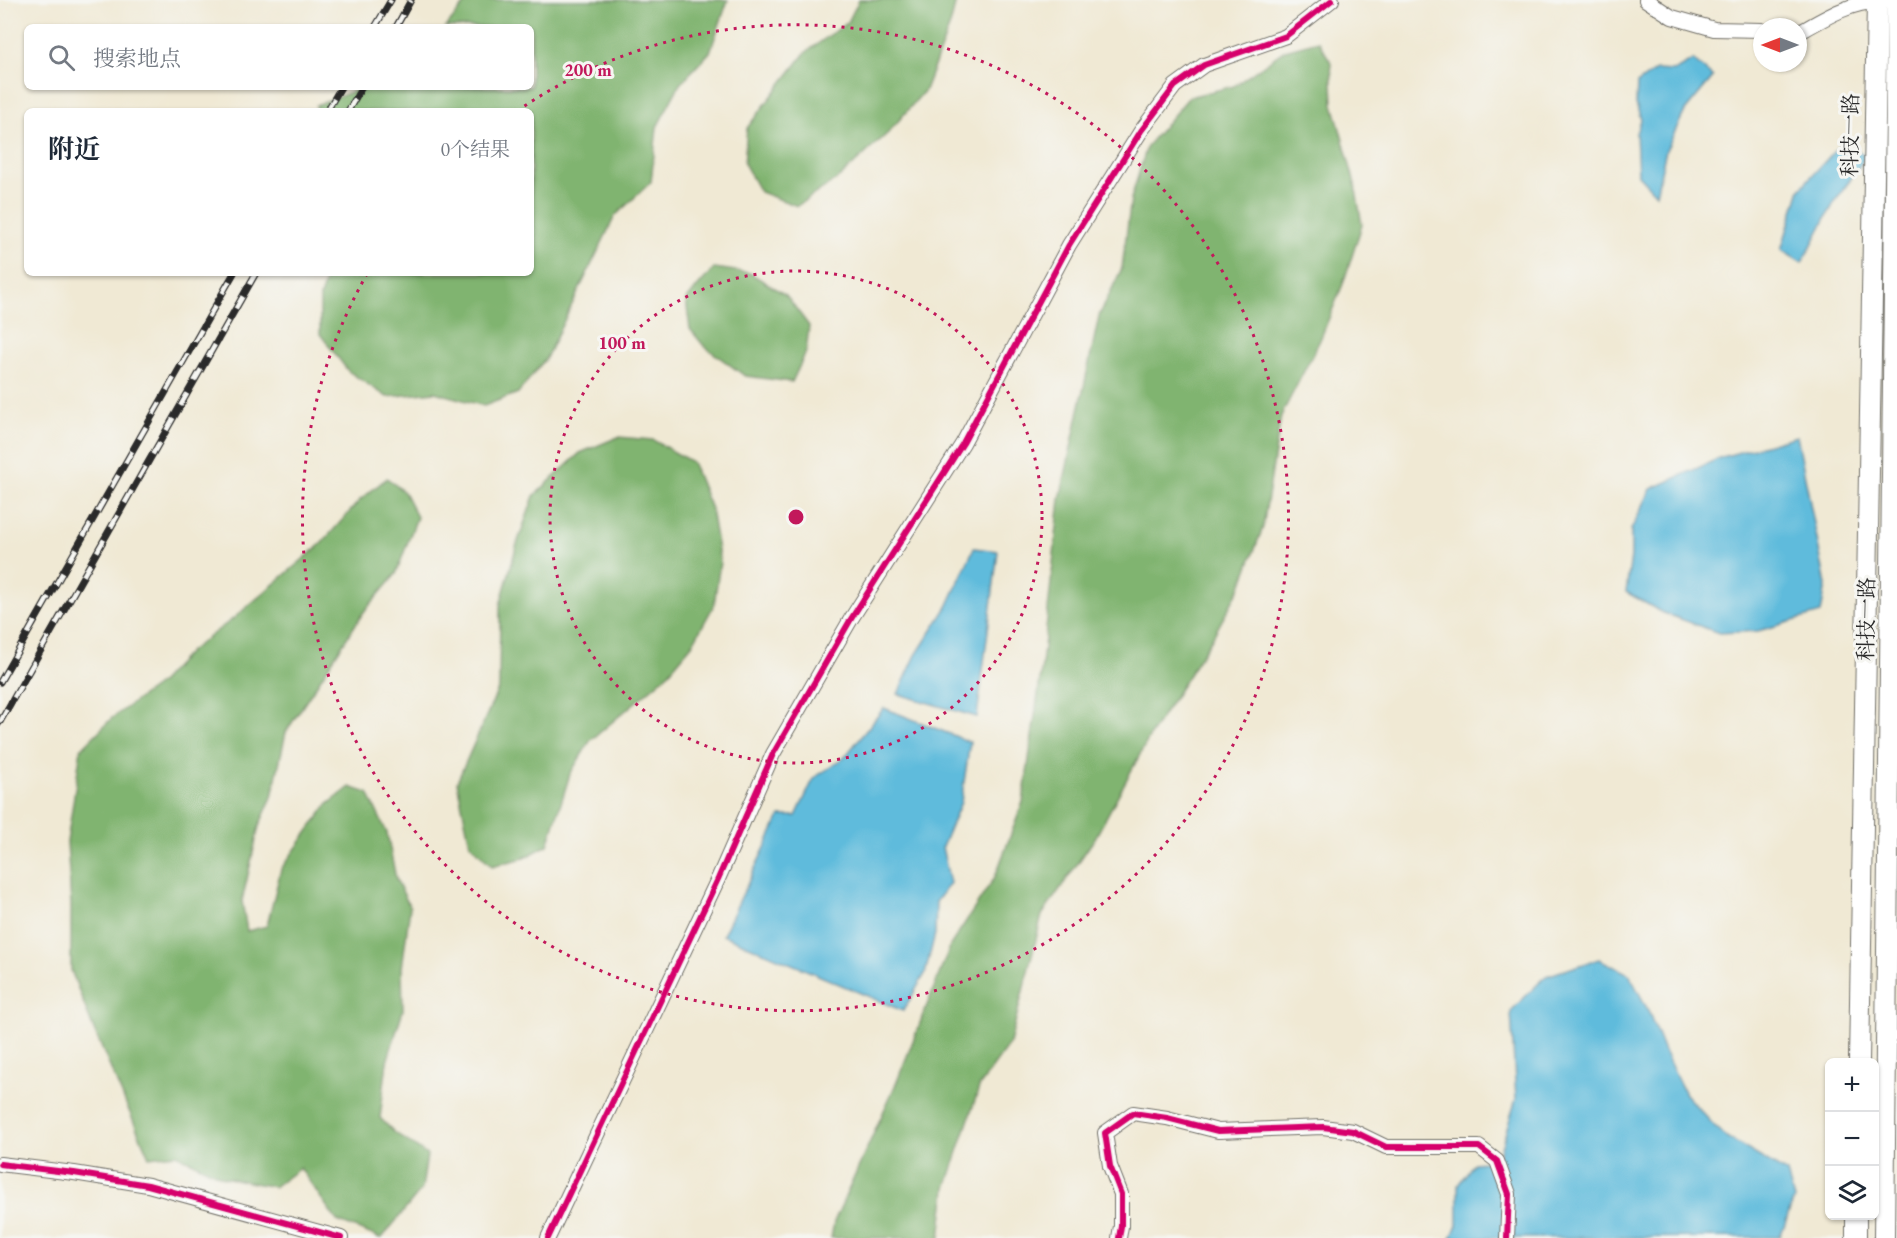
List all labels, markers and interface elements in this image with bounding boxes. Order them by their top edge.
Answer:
north arrow [1753,18,1807,72]
search box [24,24,534,90]
icon: search [45,41,78,74]
text: 搜索地点 [93,44,181,73]
text: 200 m [564,58,612,81]
street label: 科技一路 [1836,93,1864,177]
text: 附近 [48,132,100,166]
text: 0个结果 [440,136,510,162]
text: 100 m [598,331,646,354]
centre of rings [786,507,806,527]
street label: 科技一路 [1852,577,1880,661]
map controls [1825,1058,1879,1220]
button: + [1825,1058,1879,1112]
button: − [1825,1112,1879,1166]
button: layers [1825,1166,1879,1220]

